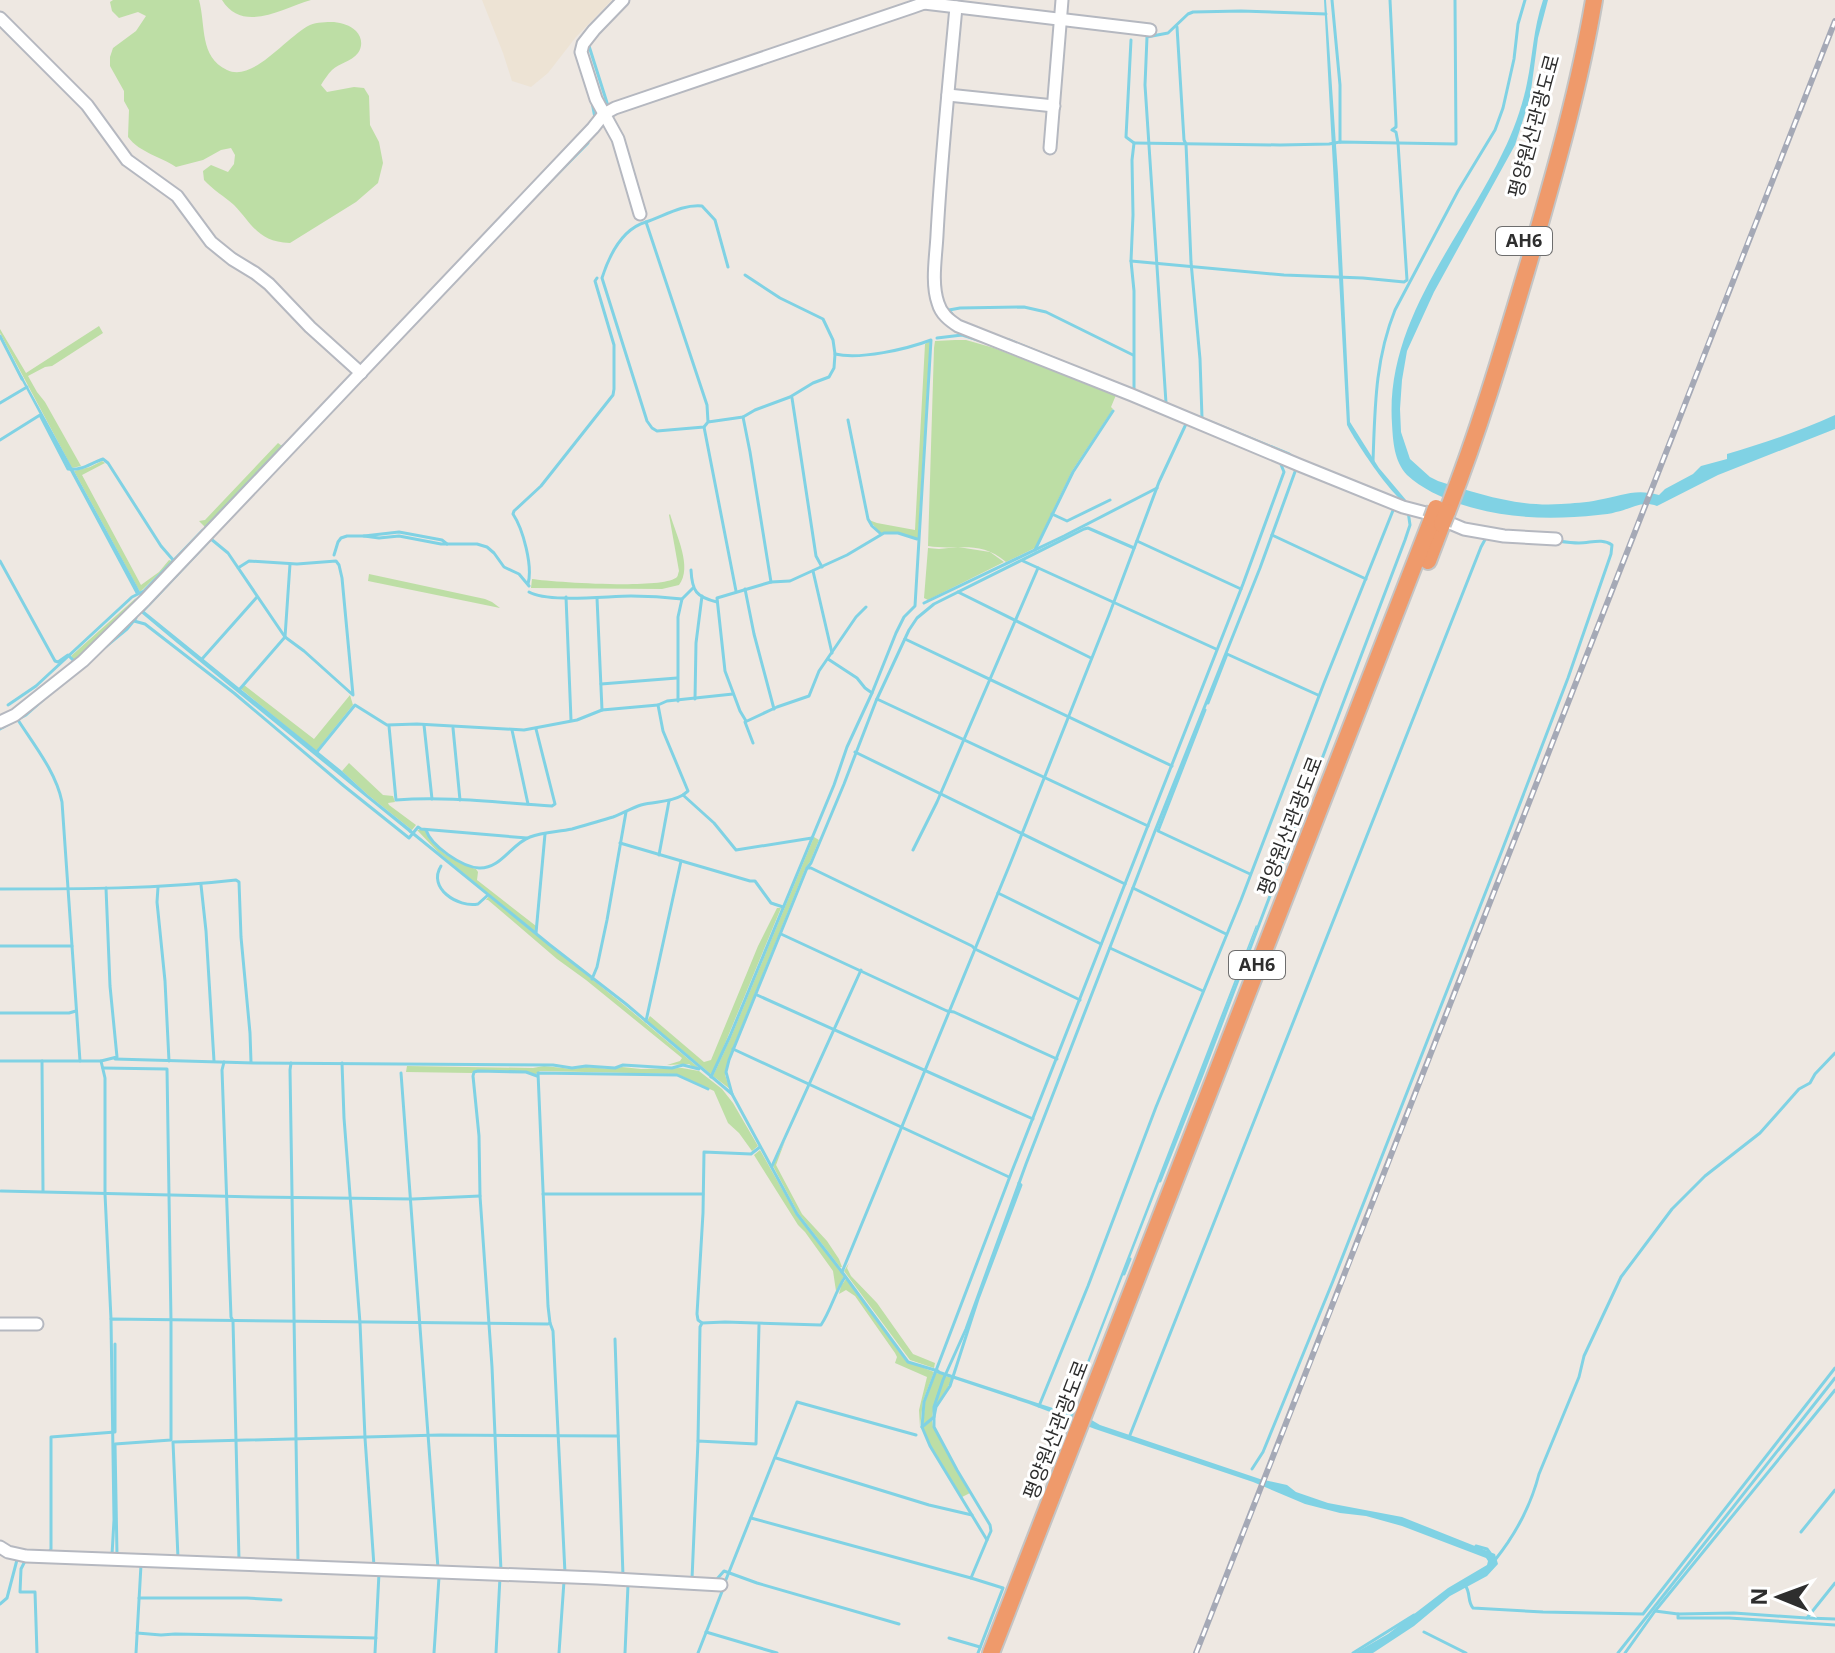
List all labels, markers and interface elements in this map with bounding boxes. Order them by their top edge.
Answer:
street label: 평양원산관광도로 [1501,51,1566,200]
road number: AH6 [1496,227,1552,255]
street label: 평양원산관광도로 [1251,752,1329,899]
road number: AH6 [1229,951,1285,979]
street label: 평양원산관광도로 [1017,1356,1095,1503]
north arrow [1739,1557,1819,1637]
text: N [1743,1587,1773,1606]

